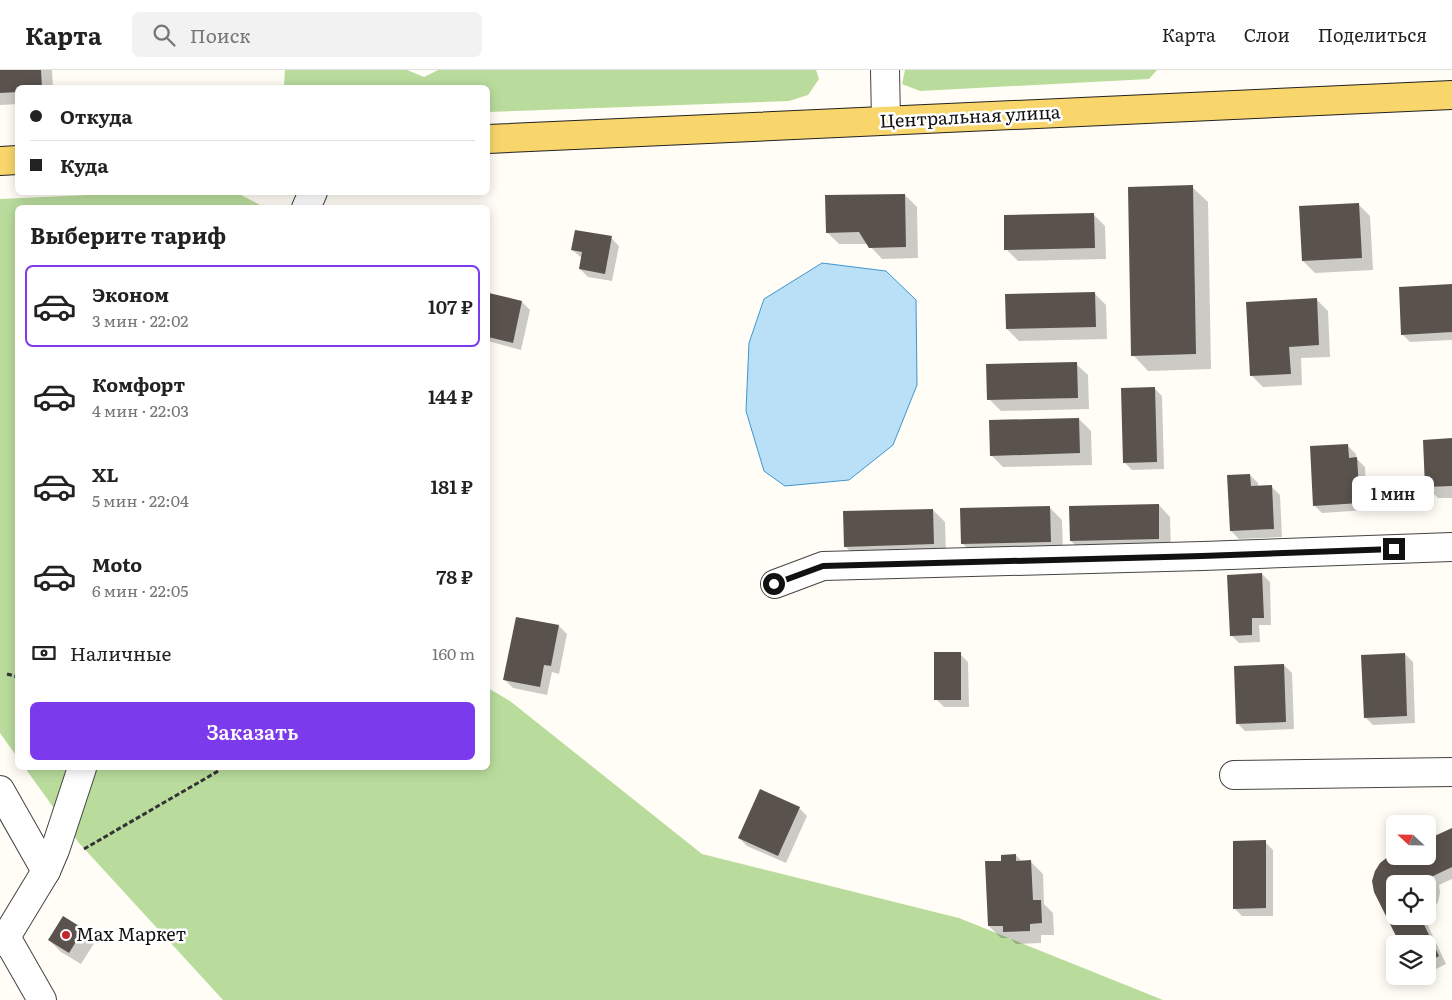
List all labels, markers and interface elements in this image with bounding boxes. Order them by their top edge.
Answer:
search box [132,12,482,57]
text: Карта [25,17,102,52]
icon: search [150,21,178,49]
text: Поиск [190,21,251,49]
text: Карта [1162,21,1216,48]
text: Слои [1244,21,1290,48]
text: Поделиться [1318,21,1427,48]
street label: Центральная улица [879,97,1061,134]
text: Откуда [60,102,133,130]
text: Куда [60,151,108,179]
text: Выберите тариф [30,218,226,251]
text: Эконом [92,280,169,308]
icon: car [32,284,77,329]
text: 107 ₽ [428,292,473,320]
text: 3 мин · 22:02 [92,308,188,332]
text: Комфорт [92,370,185,398]
icon: car [32,374,77,419]
text: 144 ₽ [428,382,473,410]
text: 4 мин · 22:03 [92,398,189,422]
text: XL [92,460,119,488]
icon: car [32,464,77,509]
text: 181 ₽ [431,472,473,500]
callout: 1 мин [1353,476,1435,512]
text: 1 мин [1371,481,1415,505]
text: 5 мин · 22:04 [92,488,189,512]
route end [1383,538,1405,560]
text: Moto [92,550,142,578]
icon: car [32,554,77,599]
text: 78 ₽ [436,562,473,590]
route start [763,573,785,595]
text: 6 мин · 22:05 [92,578,189,602]
icon: cash [30,639,58,667]
text: Наличные [70,639,171,667]
text: 160 m [432,641,475,665]
button: Заказать [30,702,475,760]
north arrow [1386,815,1436,865]
map controls [1386,815,1436,985]
button: locate [1386,875,1436,925]
place label: Мах Маркет [76,920,186,947]
marker: Мах Маркет [60,929,72,941]
button: layers [1386,935,1436,985]

